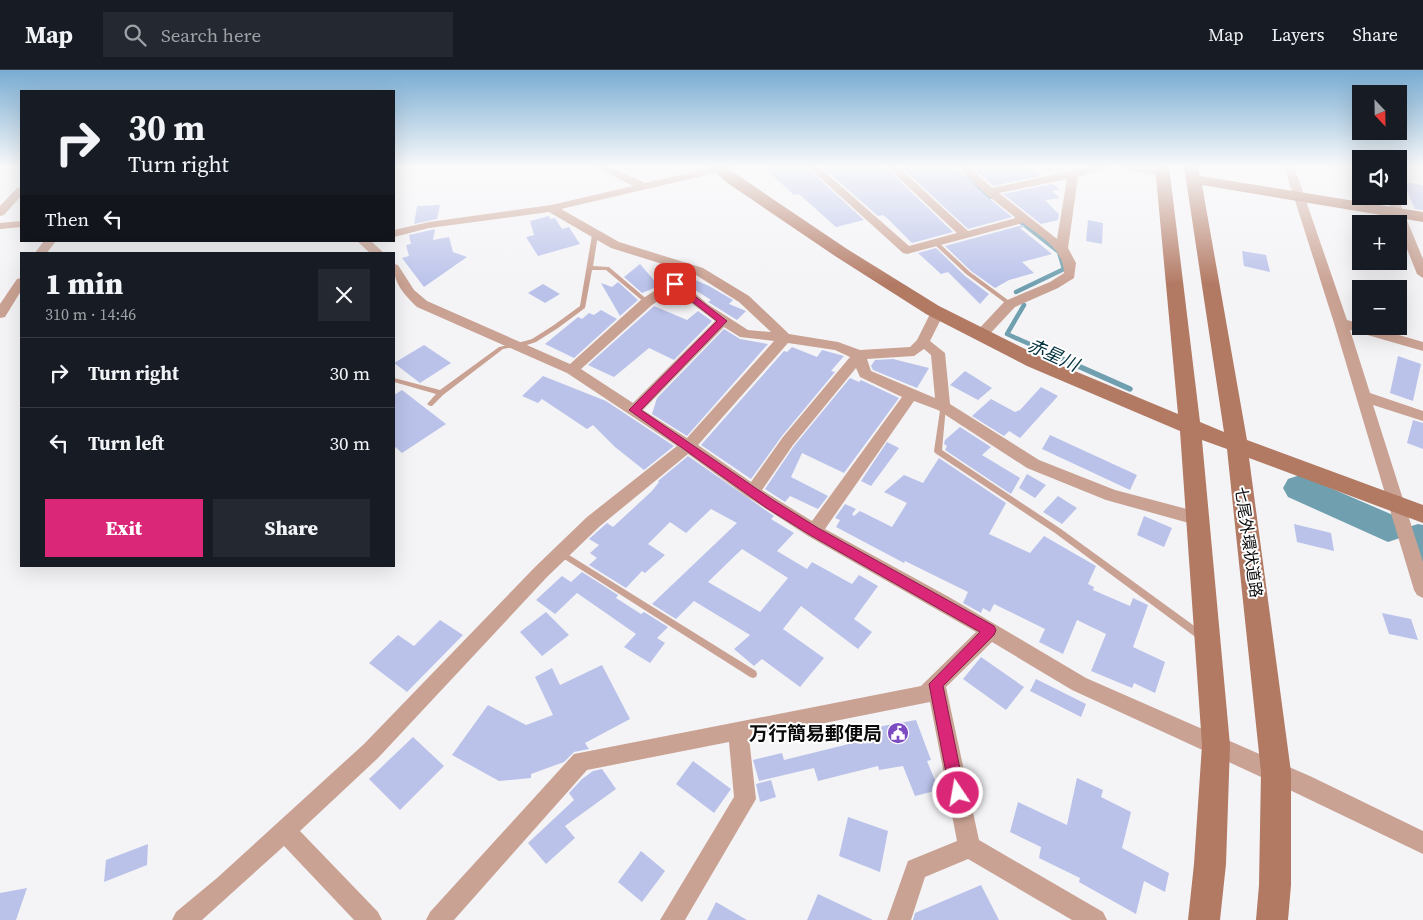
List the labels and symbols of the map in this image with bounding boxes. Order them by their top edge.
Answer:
north arrow [1352,85,1408,140]
pin [654,263,696,305]
water label: 赤星川 [1023,332,1085,378]
street label: 七尾外環状道路 [1230,485,1268,599]
place label: 万行簡易郵便局 [749,720,882,746]
public building icon: 万行簡易郵便局 [886,721,910,745]
position arrow [931,766,983,818]

